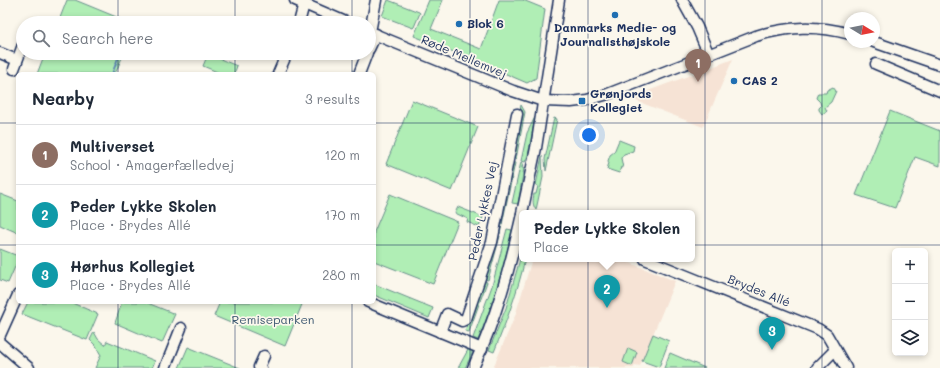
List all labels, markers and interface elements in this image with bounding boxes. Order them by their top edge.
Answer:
marker: Danmarks Medie- og Journalisthøjskole [610,10,620,20]
north arrow [844,12,880,48]
place label: Blok 6 [467,15,504,31]
search box [16,16,376,60]
marker: Blok 6 [454,19,464,29]
place label: Danmarks Medie- og Journalisthøjskole [554,19,676,49]
icon: search [30,27,52,49]
text: Search here [62,28,153,48]
street label: Røde Mellemvej [419,31,510,81]
pin: 1 [685,49,711,82]
place label: CAS 2 [742,72,778,88]
marker: CAS 2 [729,76,739,86]
place label: Grønjords Kollegiet [590,85,651,115]
text: Nearby [32,87,94,109]
text: 3 results [305,90,360,107]
marker: Grønjords Kollegiet [577,96,587,106]
your location [579,125,599,145]
text: Multiverset [70,136,155,156]
text: 1 [42,146,48,163]
text: 120 m [324,146,360,163]
text: School · Amagerfælledvej [70,156,234,173]
street label: Peder Lykkes Vej [464,160,500,262]
text: Peder Lykke Skolen [70,196,216,216]
text: 2 [41,206,49,223]
text: 170 m [324,206,360,223]
popup [519,210,695,262]
text: Place · Brydes Allé [70,216,191,233]
text: Peder Lykke Skolen [534,218,680,238]
text: Place [534,238,569,255]
map controls [892,248,928,356]
button: + [892,248,928,284]
text: Hørhus Kollegiet [70,256,195,276]
text: 3 [41,266,49,283]
text: 280 m [322,266,360,283]
street label: Brydes Allé [726,270,793,310]
pin: 2 [594,275,620,308]
text: Place · Brydes Allé [70,276,191,293]
button: − [892,284,928,320]
park label: Remiseparken [232,311,314,327]
pin: 3 [759,317,785,350]
button: layers [892,320,928,356]

